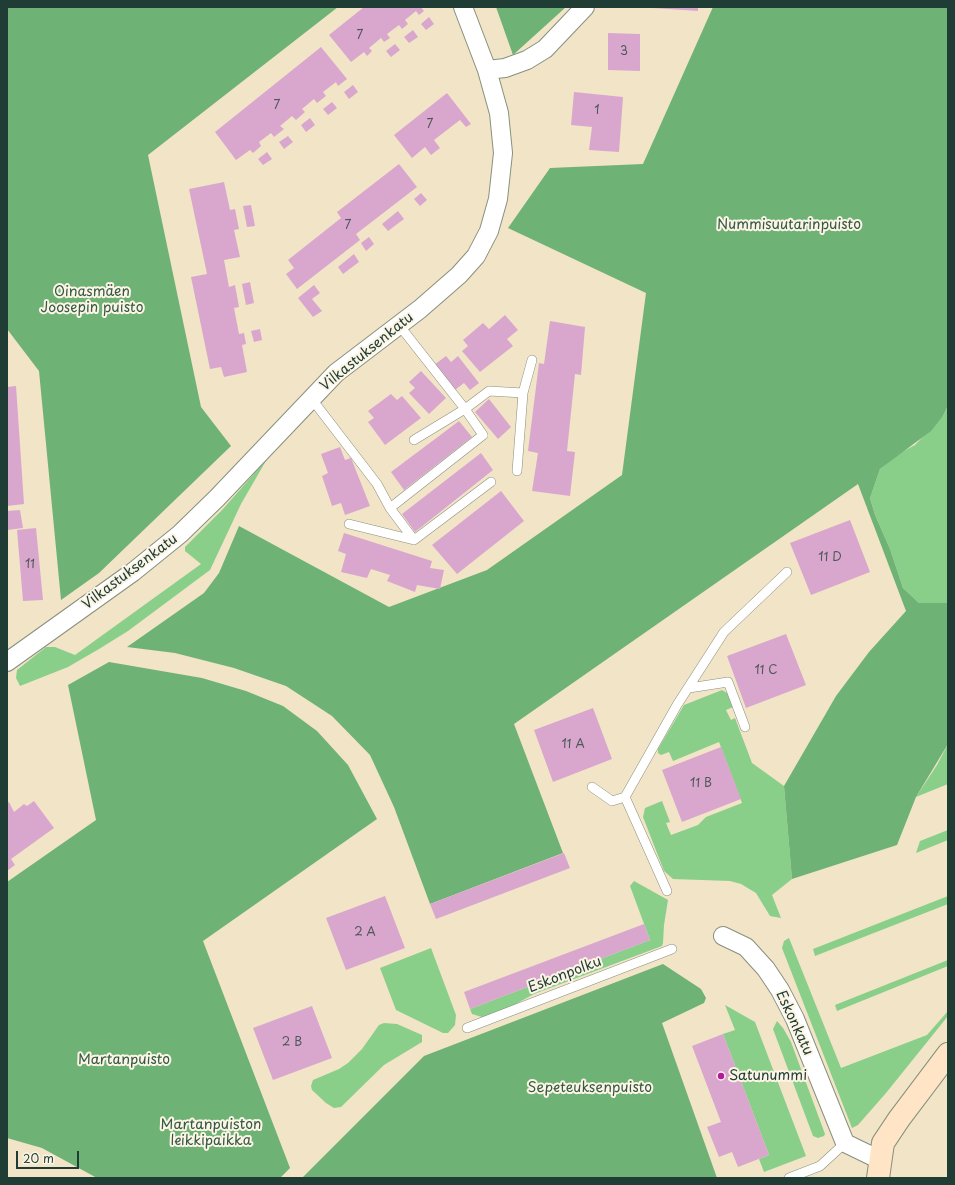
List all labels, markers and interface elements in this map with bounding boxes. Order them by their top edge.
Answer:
house number: 7 [357,29,363,43]
house number: 3 [620,45,628,59]
house number: 7 [274,99,280,113]
house number: 1 [594,104,600,118]
house number: 7 [427,118,433,132]
park label: Nummisuutarinpuisto [717,217,861,233]
house number: 7 [345,219,351,233]
park label: Oinasmäen Joosepin puisto [41,284,143,316]
street label: Vilkastuksenkatu [317,309,417,395]
street label: Vilkastuksenkatu [79,531,181,613]
house number: 11 D [818,551,842,565]
house number: 11 [25,558,35,572]
house number: 11 C [754,664,778,678]
house number: 11 A [561,738,585,752]
house number: 11 B [690,777,712,791]
house number: 2 A [354,926,376,940]
street label: Eskonpolku [526,953,604,997]
street label: Eskonkatu [772,988,816,1058]
house number: 2 B [282,1036,302,1050]
park label: Martanpuisto [78,1052,170,1068]
place label: Satunummi [729,1068,807,1084]
marker: Satunummi [716,1071,726,1081]
park label: Sepeteuksenpuisto [528,1080,652,1096]
park label: Martanpuiston leikkipaikka [161,1117,261,1150]
scale bar [18,1143,81,1169]
text: 20 m [23,1149,54,1167]

